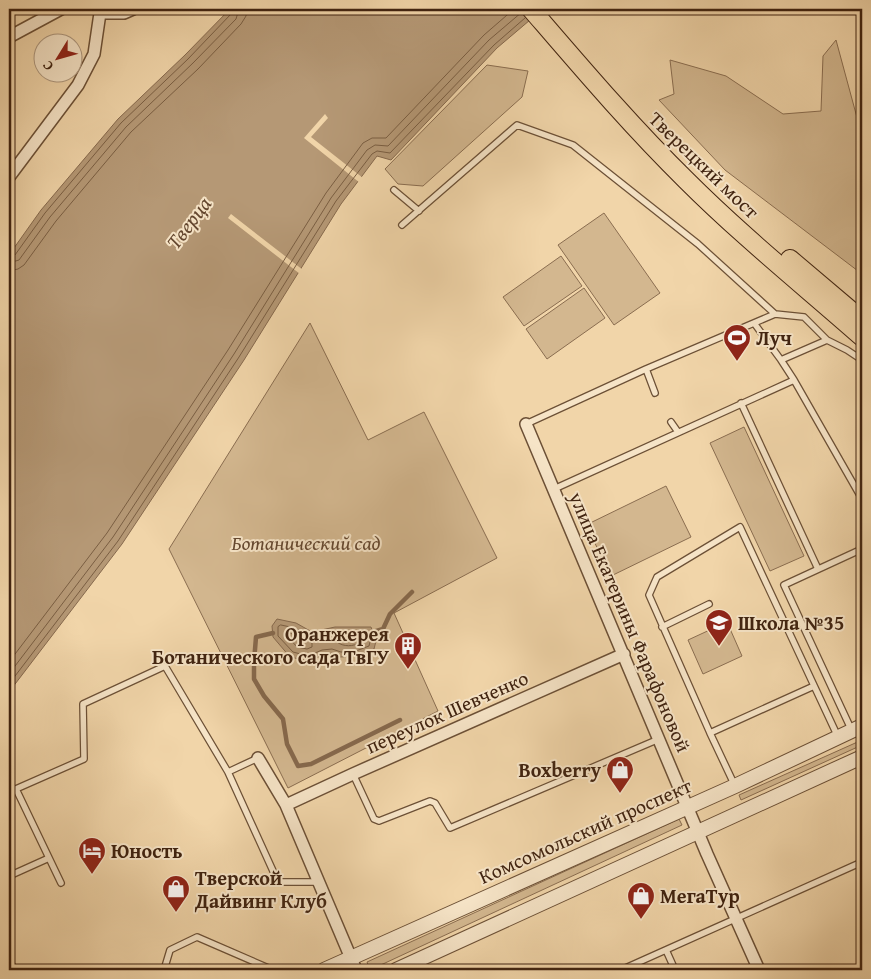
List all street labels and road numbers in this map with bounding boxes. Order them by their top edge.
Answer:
street label: Тверецкий мост [643,104,766,225]
street label: улица Екатерины Фарафоновой [562,486,699,757]
street label: переулок Шевченко [361,663,533,760]
street label: Комсомольский проспект [474,770,696,891]

